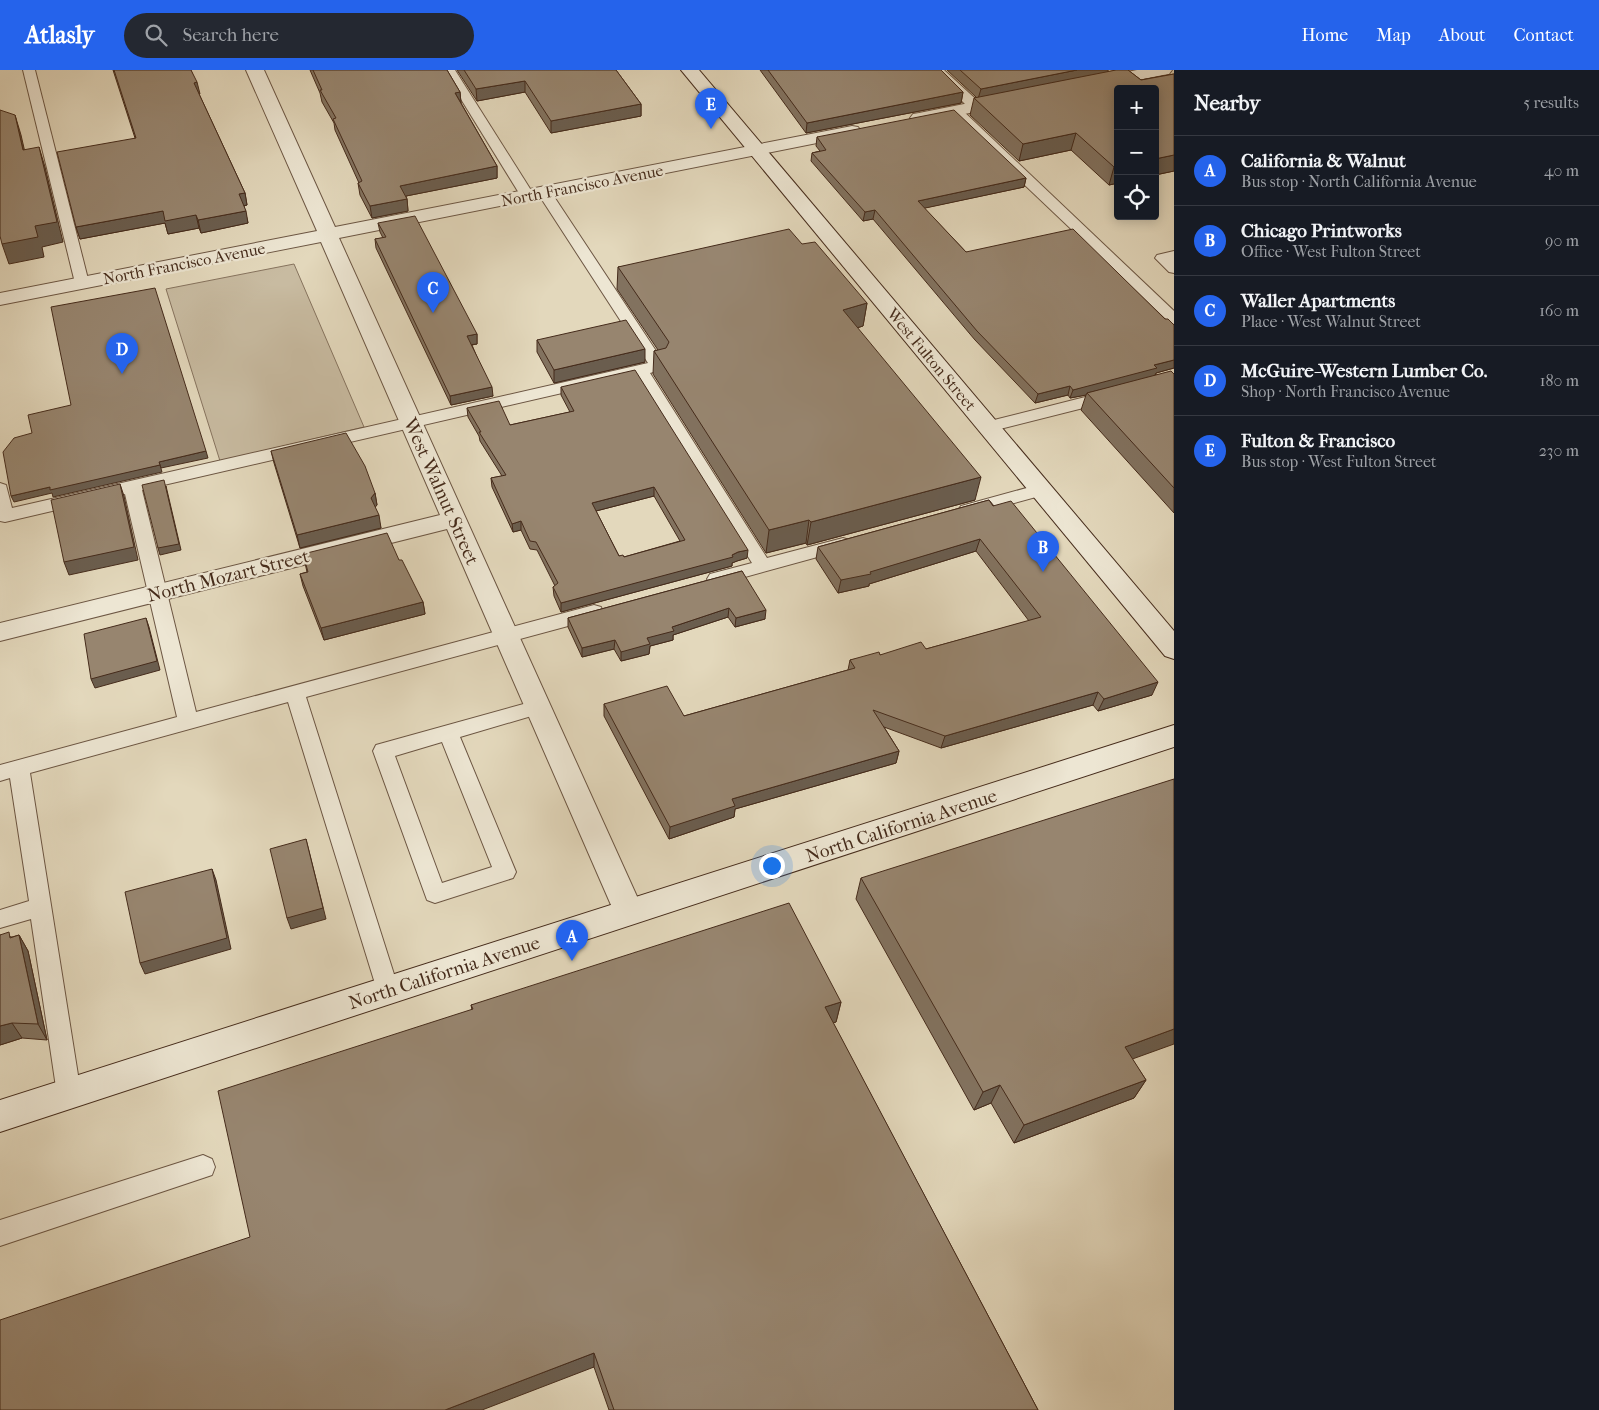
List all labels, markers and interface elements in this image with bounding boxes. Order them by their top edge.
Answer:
search box [124,13,474,58]
text: Atlasly [25,21,94,49]
icon: search [142,21,170,49]
text: Search here [182,24,279,46]
text: Home [1301,25,1348,46]
text: Map [1376,25,1411,46]
text: About [1439,25,1485,46]
text: Contact [1513,25,1574,46]
map controls [1114,85,1159,220]
button: + [1114,85,1159,130]
pin: E [695,88,727,129]
text: Nearby [1194,91,1260,115]
text: 5 results [1523,93,1579,112]
button: − [1114,130,1159,175]
text: California & Walnut [1241,150,1406,172]
street label: North Francisco Avenue [499,160,665,211]
text: A [1205,161,1215,180]
text: 40 m [1544,161,1579,180]
text: Bus stop · North California Avenue [1241,172,1477,191]
button: locate [1114,175,1159,220]
text: Chicago Printworks [1241,220,1402,242]
text: B [1205,231,1215,250]
text: 90 m [1545,231,1579,250]
street label: North Francisco Avenue [101,238,267,289]
text: Office · West Fulton Street [1241,242,1421,261]
pin: C [417,272,449,313]
text: Waller Apartments [1241,290,1395,312]
text: C [1205,301,1215,320]
text: 160 m [1539,301,1579,320]
street label: West Fulton Street [882,303,980,415]
text: Place · West Walnut Street [1241,312,1421,331]
pin: D [106,333,138,374]
text: McGuire-Western Lumber Co. [1241,360,1487,382]
text: D [1204,371,1216,390]
text: 180 m [1540,371,1579,390]
text: Shop · North Francisco Avenue [1241,382,1450,401]
street label: West Walnut Street [398,414,483,569]
text: Fulton & Francisco [1241,430,1395,452]
text: E [1205,441,1215,460]
text: 230 m [1539,441,1579,460]
text: Bus stop · West Fulton Street [1241,452,1437,471]
pin: B [1027,531,1059,572]
street label: North Mozart Street [145,545,312,607]
street label: North California Avenue [803,785,1000,867]
your location [759,853,785,879]
pin: A [556,920,588,961]
street label: North California Avenue [346,932,543,1014]

